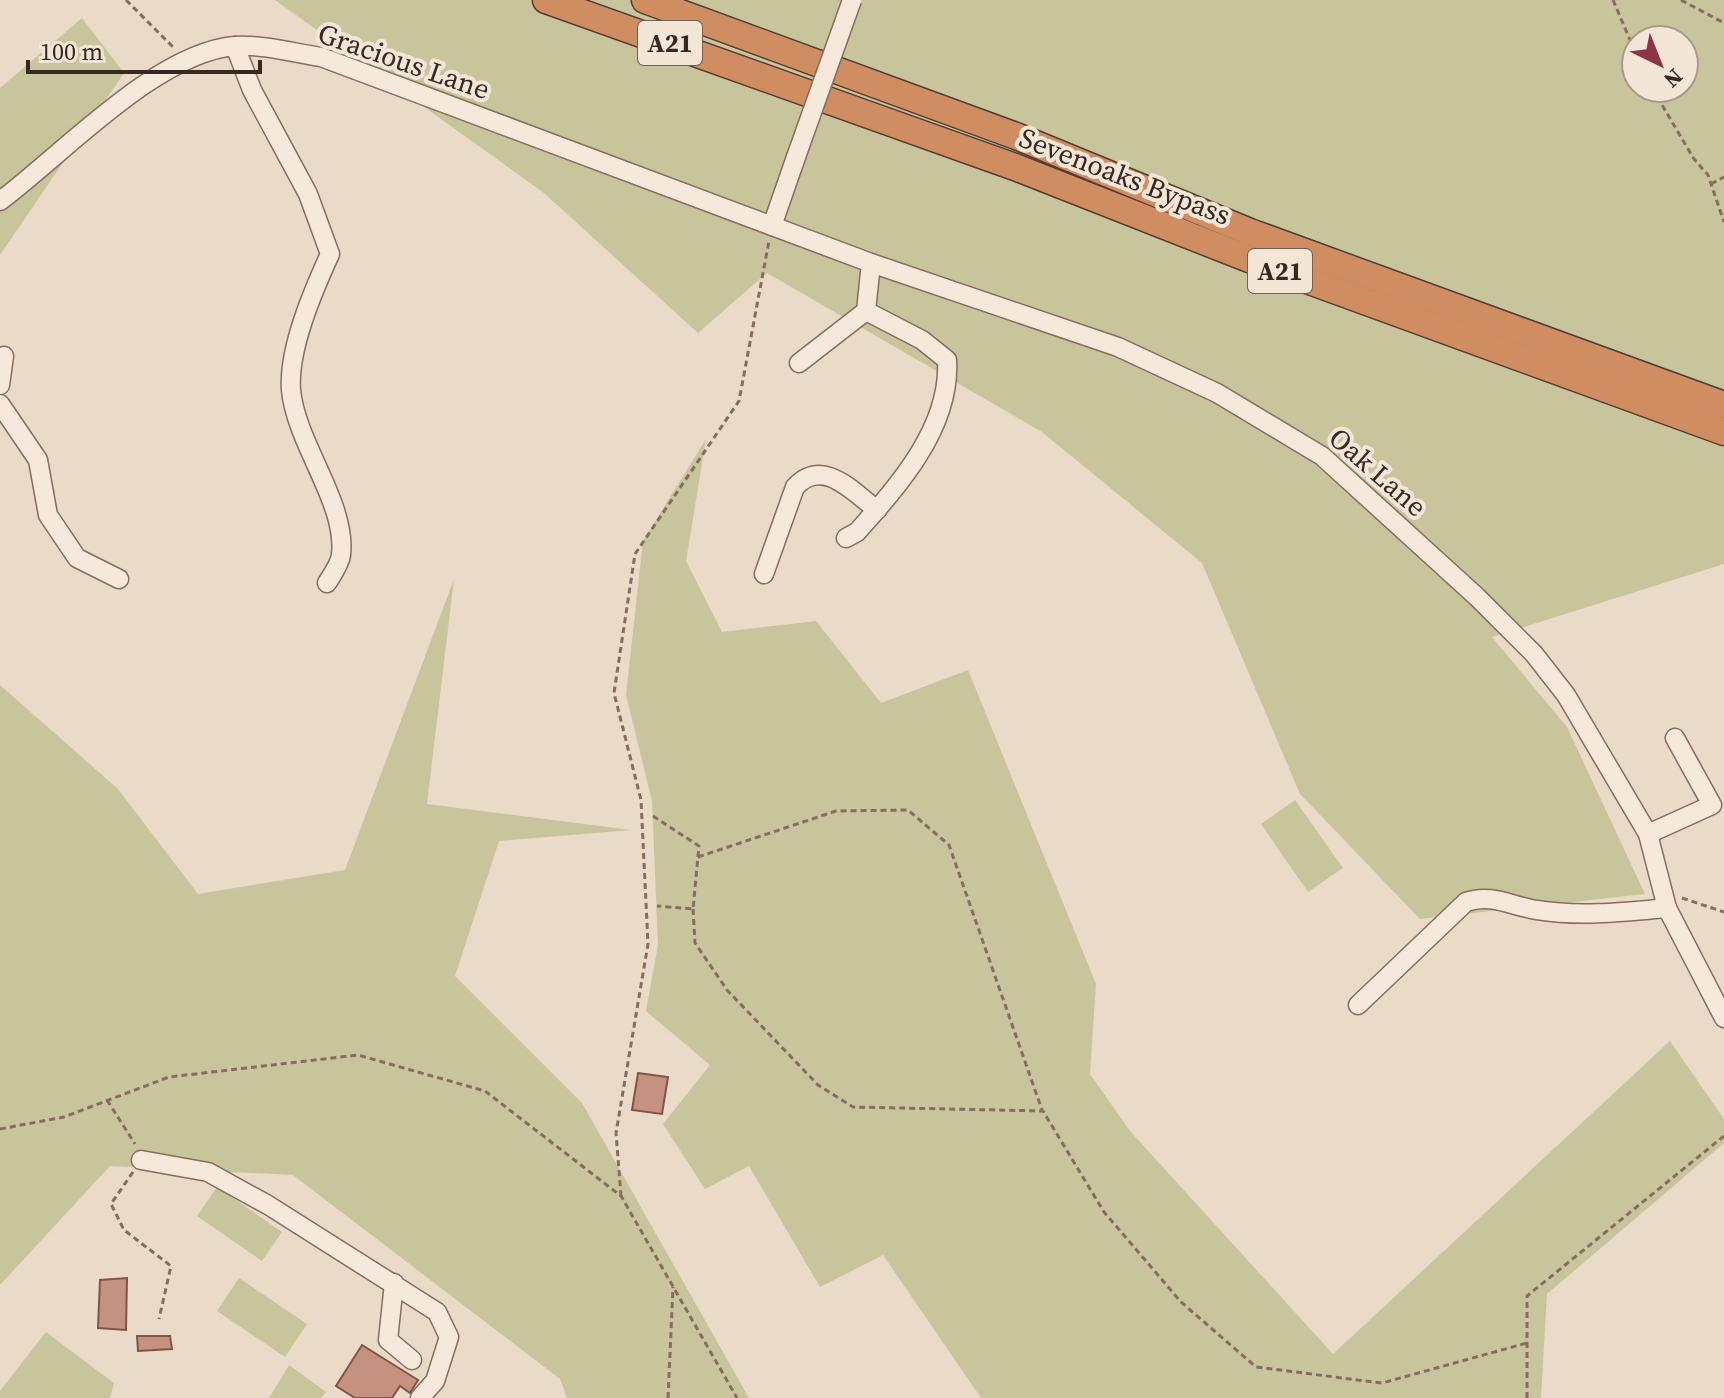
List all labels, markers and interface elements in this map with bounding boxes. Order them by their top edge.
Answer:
street label: Gracious Lane [313,14,495,108]
road number: A21 [638,21,702,65]
scale bar [28,24,260,74]
north arrow [1620,24,1700,104]
text: 100 m [40,35,103,68]
text: N [1658,62,1690,95]
street label: Sevenoaks Bypass [1014,118,1236,234]
road number: A21 [1248,249,1312,293]
street label: Oak Lane [1321,419,1435,525]

